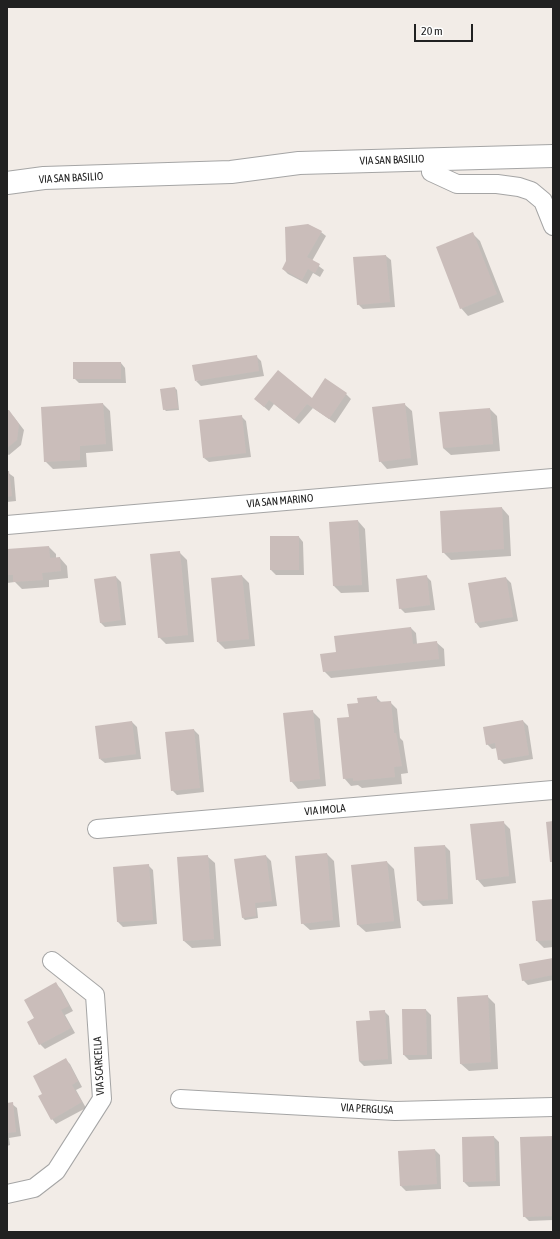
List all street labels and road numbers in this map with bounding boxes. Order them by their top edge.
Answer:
street label: VIA SAN BASILIO [359,152,425,168]
street label: VIA SAN BASILIO [38,170,104,186]
street label: VIA SAN MARINO [246,492,314,510]
street label: VIA IMOLA [304,802,346,818]
street label: VIA SCARCELLA [91,1036,107,1096]
street label: VIA PERGUSA [340,1101,394,1117]

